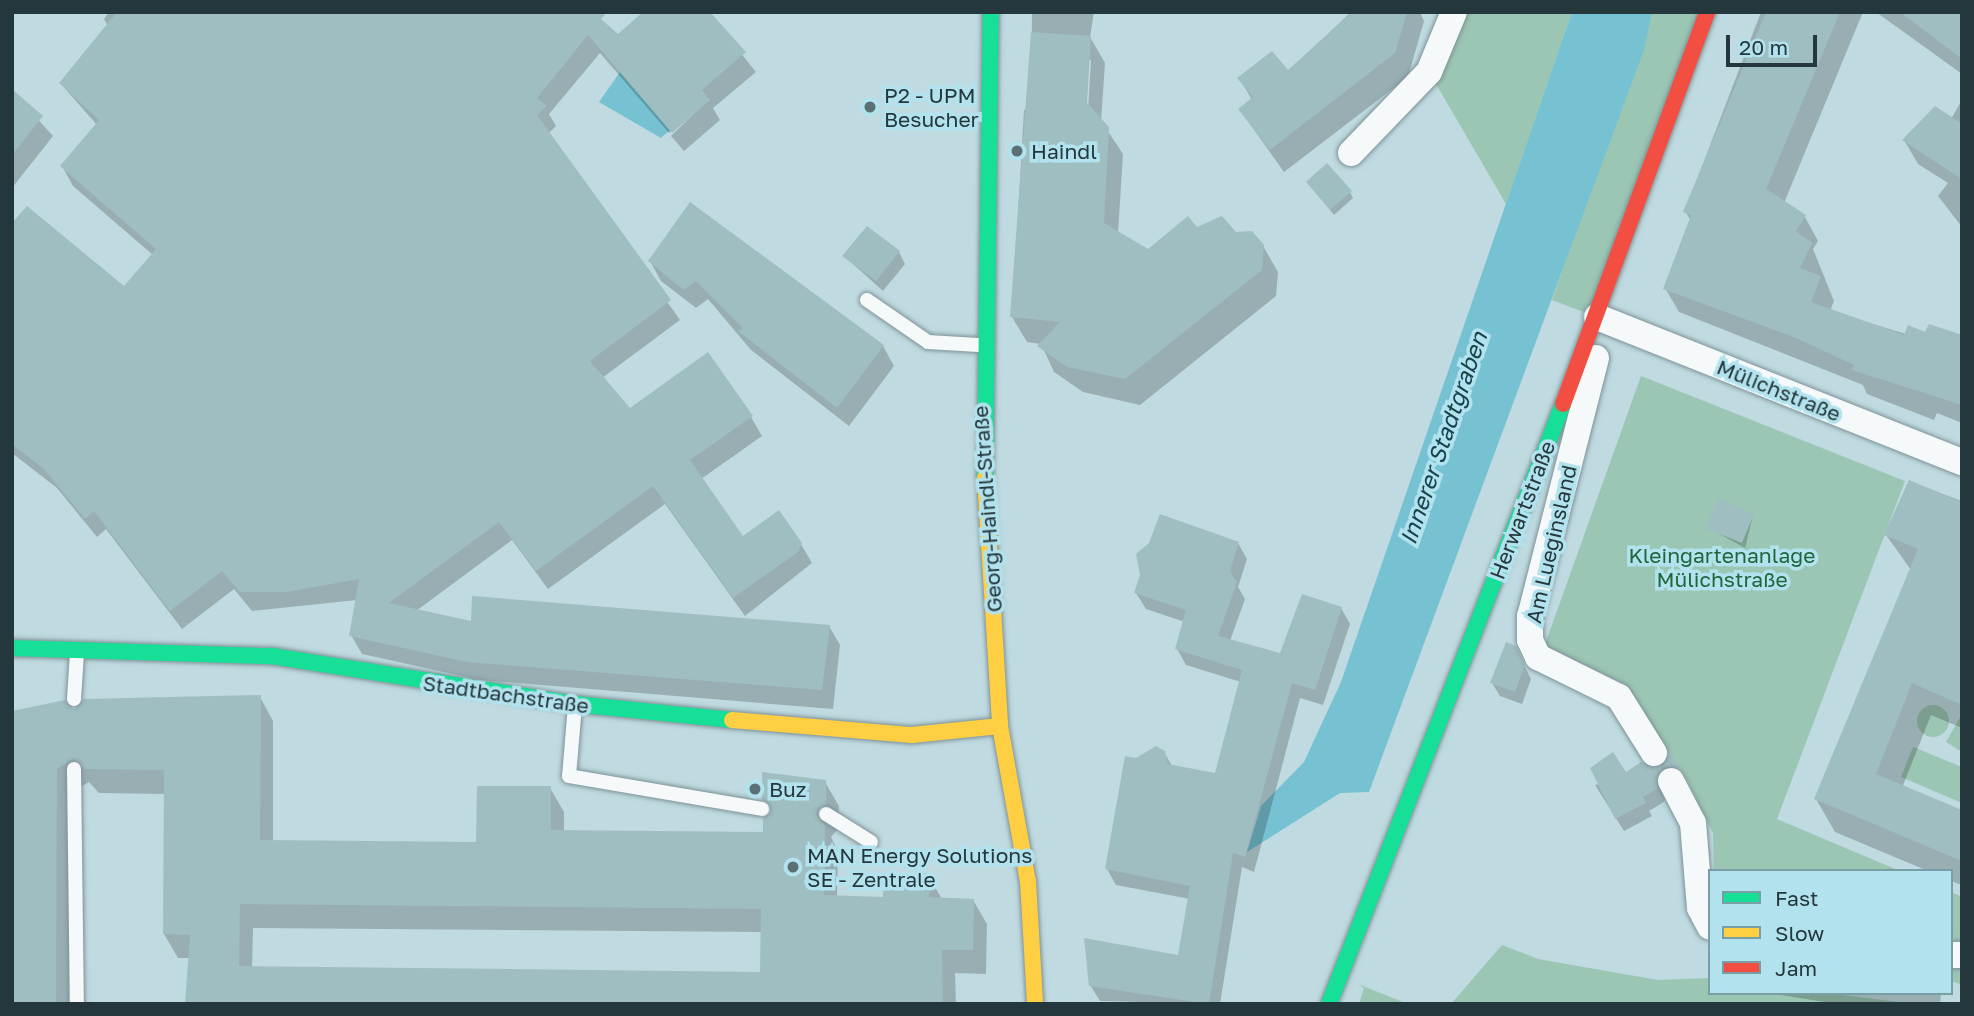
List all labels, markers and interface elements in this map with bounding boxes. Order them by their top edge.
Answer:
scale bar [1729,21,1820,65]
text: 20 m [1739,34,1788,60]
place label: P2 - UPM Besucher [884,82,979,132]
marker: P2 - UPM Besucher [862,99,878,115]
place label: Haindl [1031,138,1097,164]
marker: Haindl [1009,143,1025,159]
water label: Innerer Stadtgraben [1394,328,1492,548]
street label: Mülichstraße [1713,354,1845,426]
street label: Georg-Haindl-Straße [967,405,1007,613]
street label: Herwartstraße [1484,437,1560,583]
street label: Am Lueginsland [1521,463,1581,625]
park label: Kleingartenanlage Mülichstraße [1629,542,1815,592]
street label: Stadtbachstraße [421,670,591,718]
place label: Buz [769,776,806,802]
marker: Buz [747,781,763,797]
place label: MAN Energy Solutions SE - Zentrale [807,842,1032,892]
marker: MAN Energy Solutions SE - Zentrale [785,859,801,875]
legend [1708,869,1953,995]
text: Fast [1775,885,1818,911]
text: Slow [1775,920,1824,946]
text: Jam [1775,955,1817,981]

